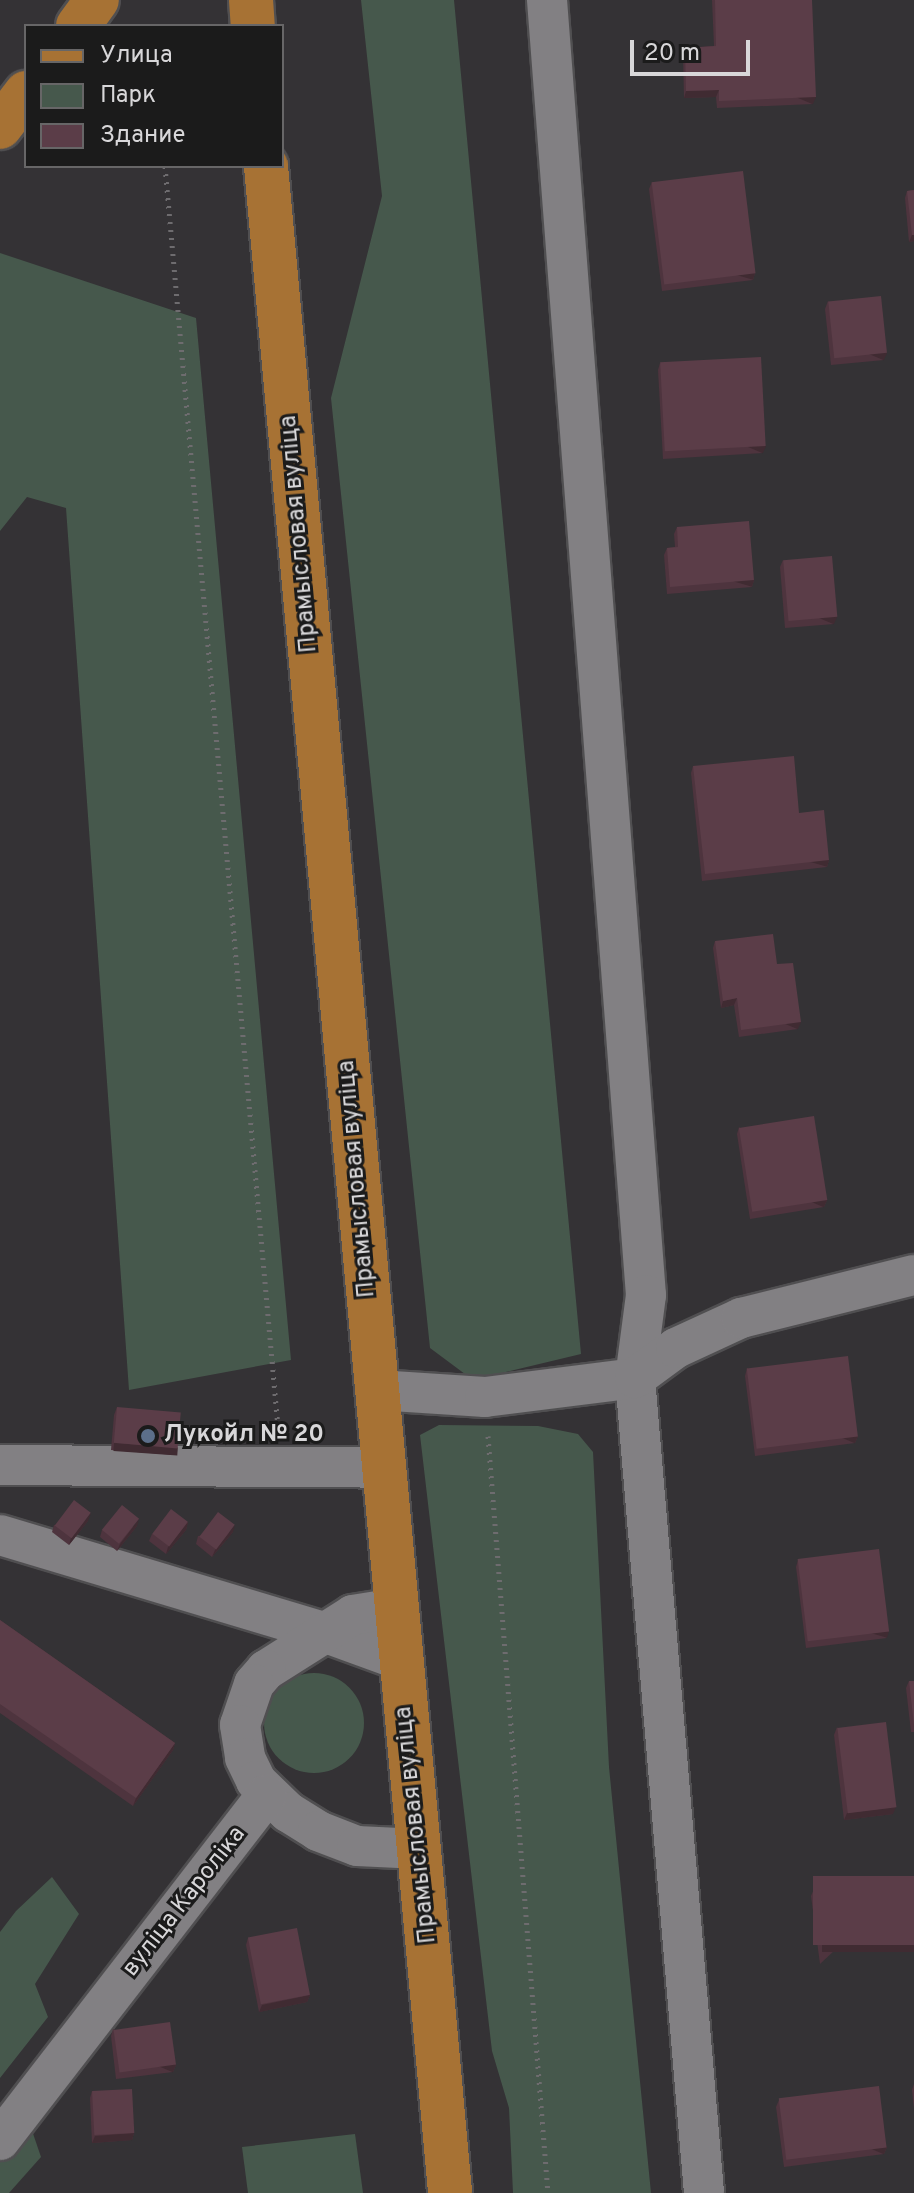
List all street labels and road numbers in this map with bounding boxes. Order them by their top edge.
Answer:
street label: Прамысловая вуліца [275,414,325,654]
street label: Прамысловая вуліца [333,1059,383,1299]
street label: Прамысловая вуліца [390,1705,444,1945]
street label: вуліца Кароліка [117,1821,253,1983]

